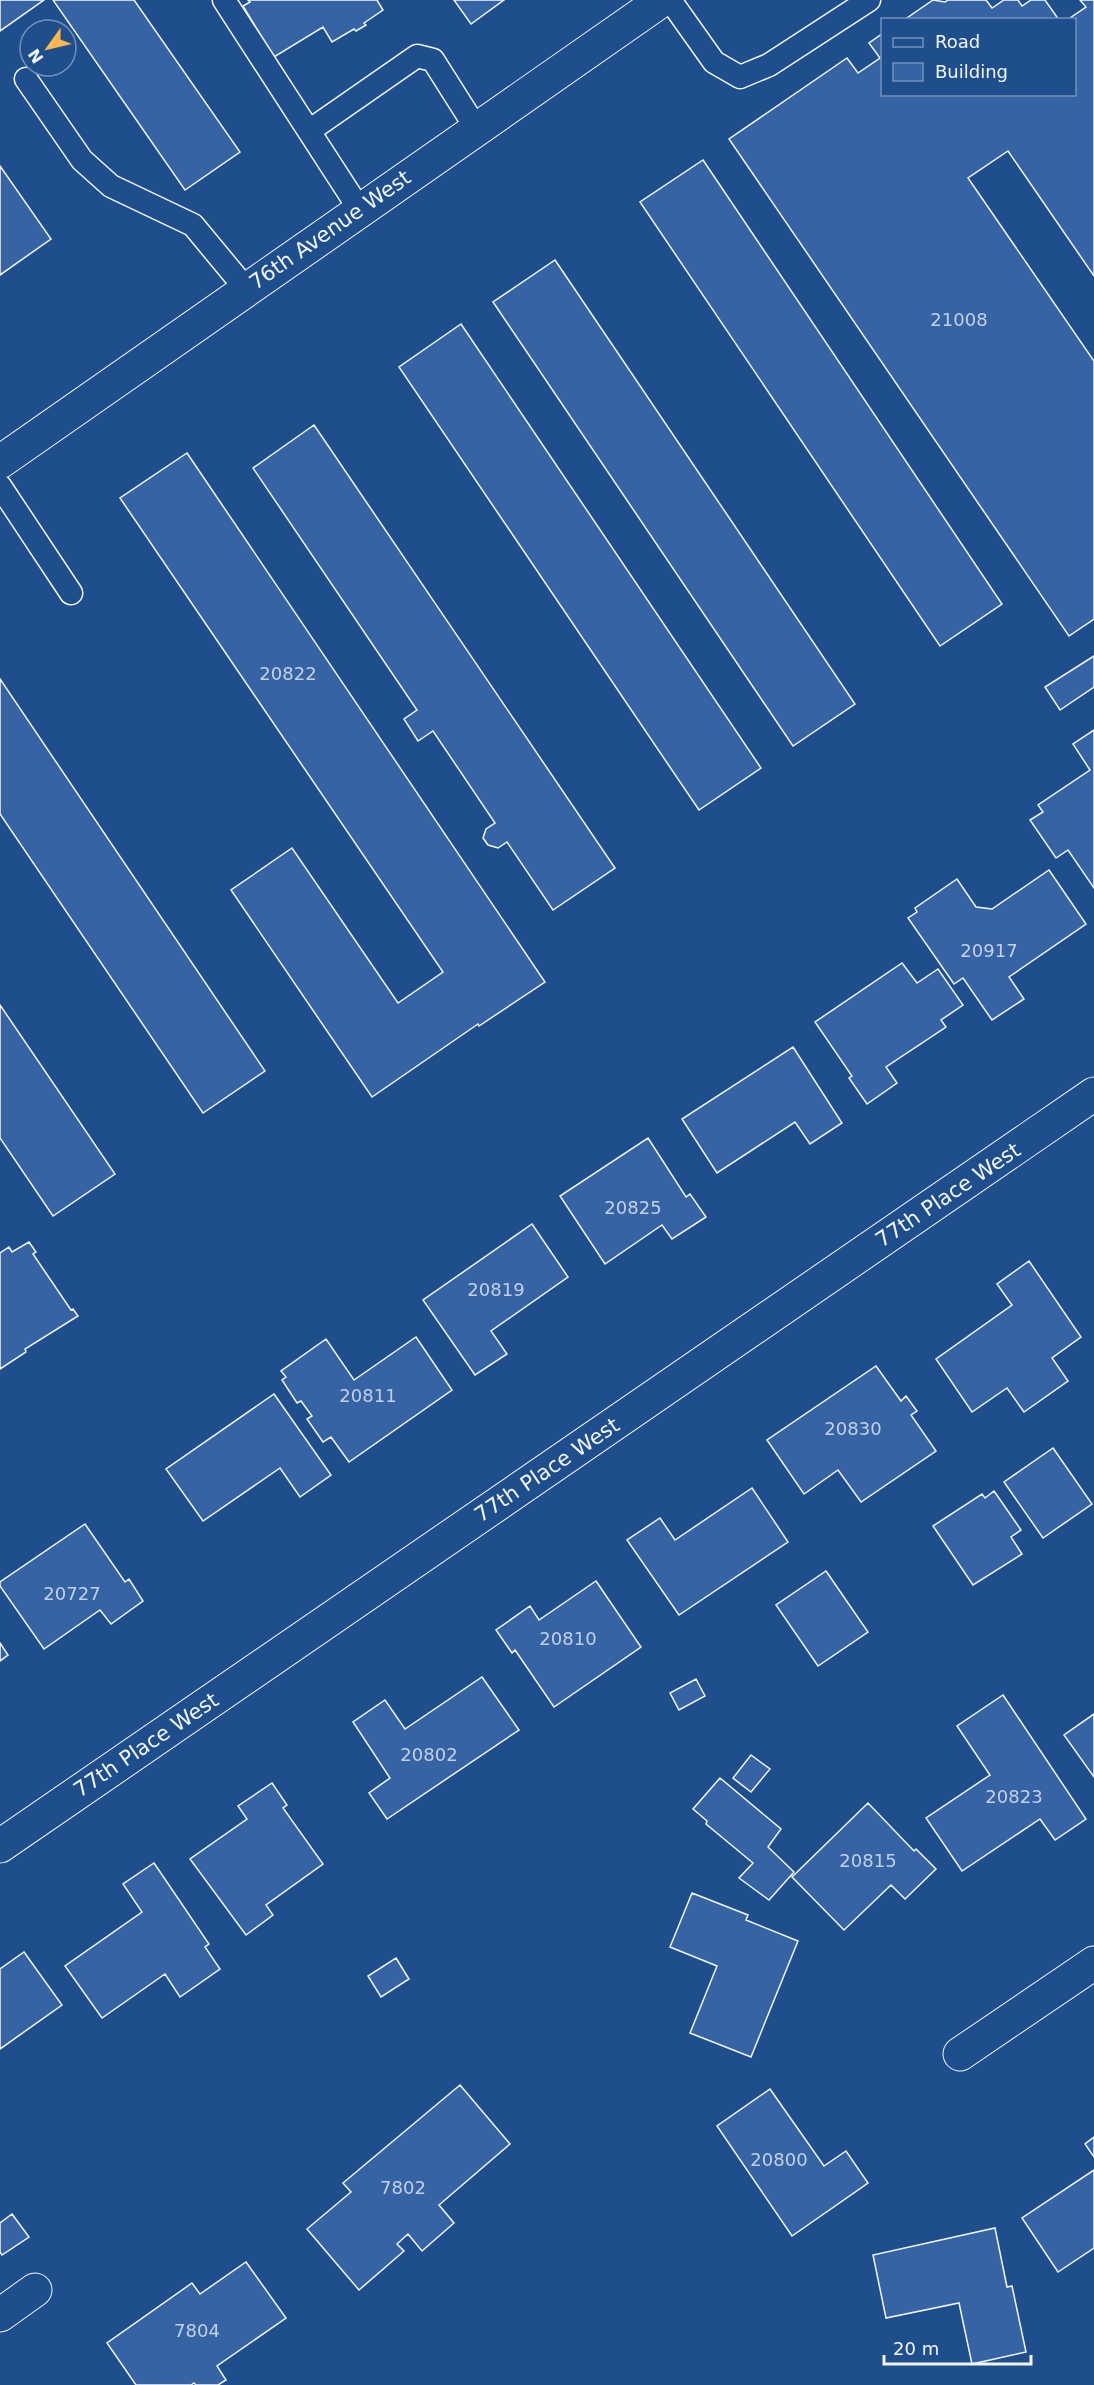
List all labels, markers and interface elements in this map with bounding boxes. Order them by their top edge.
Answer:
north arrow [18,18,78,78]
legend [881,18,1076,96]
text: Road [935,31,980,52]
text: N [24,45,48,67]
text: Building [935,61,1008,82]
street label: 76th Avenue West [245,165,415,295]
house number: 21008 [930,309,988,330]
house number: 20822 [259,663,317,684]
house number: 20917 [960,940,1018,961]
street label: 77th Place West [871,1138,1025,1252]
house number: 20825 [604,1197,662,1218]
house number: 20819 [467,1279,525,1300]
house number: 20811 [339,1385,397,1406]
street label: 77th Place West [470,1413,624,1527]
house number: 20830 [824,1418,882,1439]
house number: 20727 [43,1583,101,1604]
house number: 20810 [539,1628,597,1649]
street label: 77th Place West [69,1688,223,1802]
house number: 20802 [400,1744,458,1765]
house number: 20823 [985,1786,1043,1807]
house number: 20815 [839,1850,897,1871]
house number: 20800 [750,2149,808,2170]
house number: 7802 [380,2177,426,2198]
house number: 7804 [174,2320,220,2341]
scale bar [884,2328,1031,2366]
text: 20 m [893,2338,939,2359]

